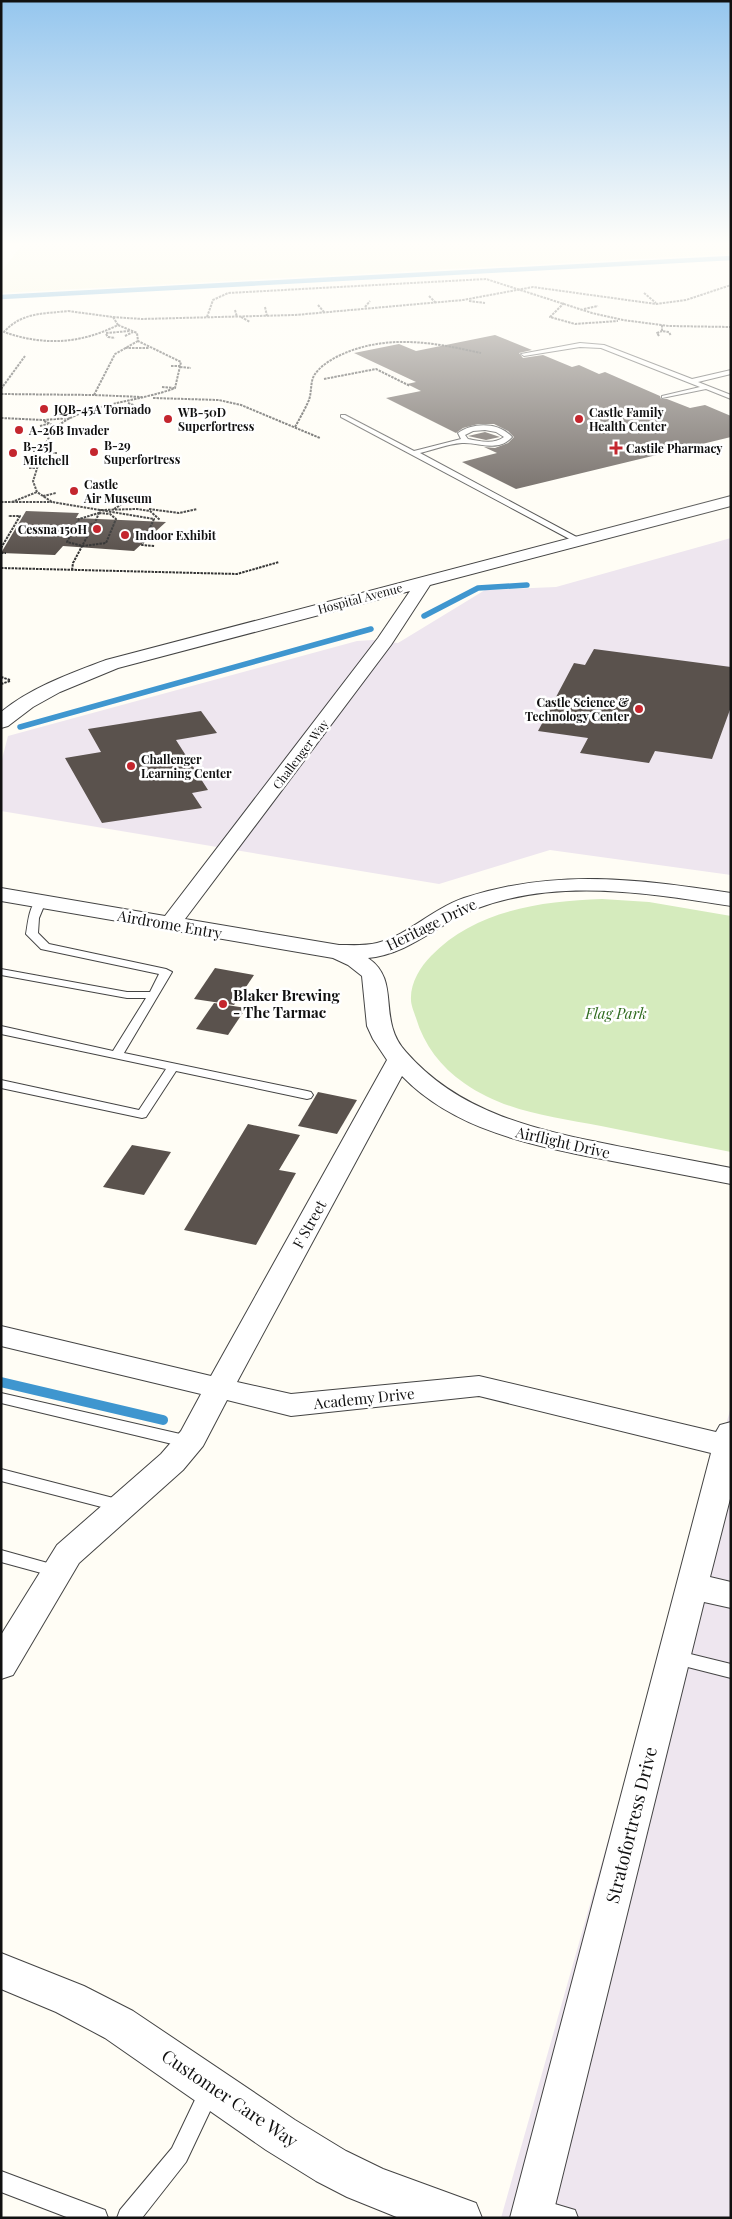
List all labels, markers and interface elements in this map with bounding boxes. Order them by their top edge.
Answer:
place label: JQB-45A Tornado [53,401,151,417]
marker: JQB-45A Tornado [38,403,50,415]
place label: WB-50D Superfortress [177,404,255,434]
place label: Castle Family Health Center [589,404,667,434]
marker: WB-50D Superfortress [162,413,174,425]
marker: Castle Family Health Center [573,413,585,425]
place label: A-26B Invader [28,422,110,438]
marker: A-26B Invader [13,424,25,436]
place label: B-29 Superfortress [104,437,181,467]
place label: B-25J Mitchell [23,438,69,468]
place label: Castile Pharmacy [626,440,723,456]
marker: Castile Pharmacy [610,442,622,454]
marker: B-29 Superfortress [88,446,100,458]
marker: B-25J Mitchell [7,447,19,459]
place label: Castle Air Museum [83,476,152,506]
marker: Castle Air Museum [68,485,80,497]
place label: Cessna 150H [18,521,87,537]
marker: Cessna 150H [91,523,103,535]
place label: Indoor Exhibit [135,527,217,543]
marker: Indoor Exhibit [119,529,131,541]
street label: Hospital Avenue [316,579,404,617]
place label: Castle Science & Technology Center [525,694,629,724]
marker: Castle Science & Technology Center [633,703,645,715]
street label: Challenger Way [269,716,331,792]
place label: Challenger Learning Center [141,751,232,781]
marker: Challenger Learning Center [125,760,137,772]
street label: Heritage Drive [382,893,480,955]
street label: Airdrome Entry [115,905,224,943]
place label: Blaker Brewing - The Tarmac [233,985,340,1022]
marker: Blaker Brewing - The Tarmac [217,998,229,1010]
park label: Flag Park [584,1003,647,1023]
street label: Airflight Drive [513,1121,612,1163]
street label: F Street [288,1196,331,1252]
street label: Academy Drive [312,1383,415,1413]
street label: Stratofortress Drive [600,1744,662,1906]
street label: Customer Care Way [157,2043,303,2153]

